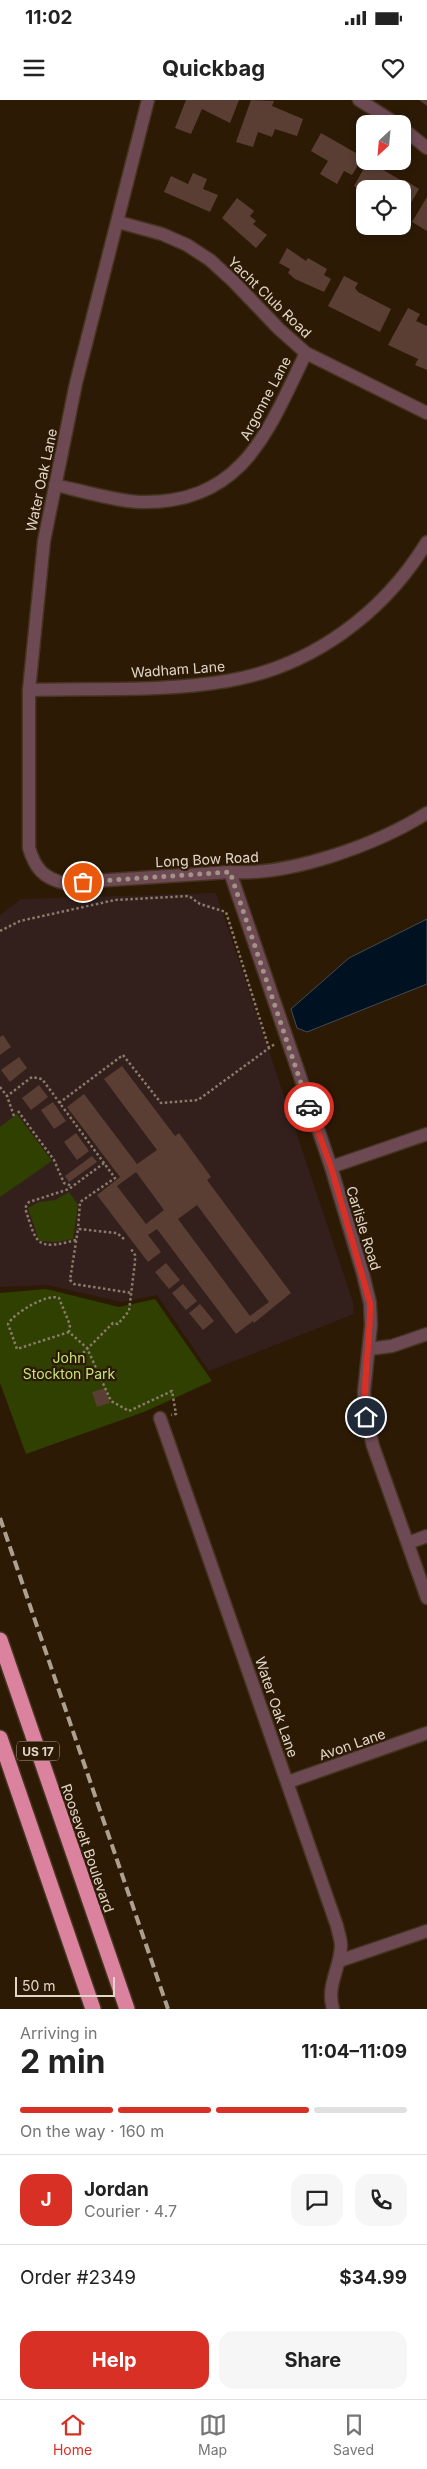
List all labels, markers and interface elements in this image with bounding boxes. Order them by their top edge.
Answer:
text: 11:02 [25,6,73,29]
icon: menu [20,54,48,82]
icon: heart [379,54,407,82]
text: Quickbag [162,55,265,81]
north arrow [356,115,411,170]
map controls [356,115,411,235]
button: locate [356,180,411,235]
street label: Yacht Club Road [225,253,315,341]
street label: Argonne Lane [236,353,294,443]
street label: Water Oak Lane [22,427,60,533]
street label: Wadham Lane [130,657,226,681]
street label: Long Bow Road [155,848,259,870]
pin [62,861,104,903]
icon: bag [69,868,97,896]
courier [284,1082,334,1132]
icon: car [295,1093,323,1121]
street label: Carlisle Road [343,1184,385,1272]
park label: John Stockton Park [23,1349,116,1382]
pin [345,1396,387,1438]
icon: home [352,1403,380,1431]
street label: Water Oak Lane [252,1655,302,1759]
street label: Avon Lane [317,1725,387,1763]
road number: US 17 [17,1742,59,1760]
street label: Roosevelt Boulevard [58,1781,118,1915]
scale bar [15,1974,115,1997]
text: 50 m [22,1977,56,1994]
text: Arriving in [20,2023,97,2043]
text: 11:04–11:09 [301,2040,407,2063]
text: 2 min [20,2042,106,2081]
text: On the way · 160 m [20,2121,164,2141]
button: chat [291,2174,343,2226]
button: phone [355,2174,407,2226]
text: Jordan [84,2178,149,2201]
text: J [40,2188,52,2211]
text: Courier · 4.7 [84,2201,177,2221]
text: Order #2349 [20,2266,136,2289]
text: $34.99 [339,2266,407,2289]
button: Help [20,2331,209,2389]
button: Share [219,2331,407,2389]
tab: Home [53,2411,92,2458]
tab: Map [198,2411,227,2458]
tab: Saved [333,2411,374,2458]

